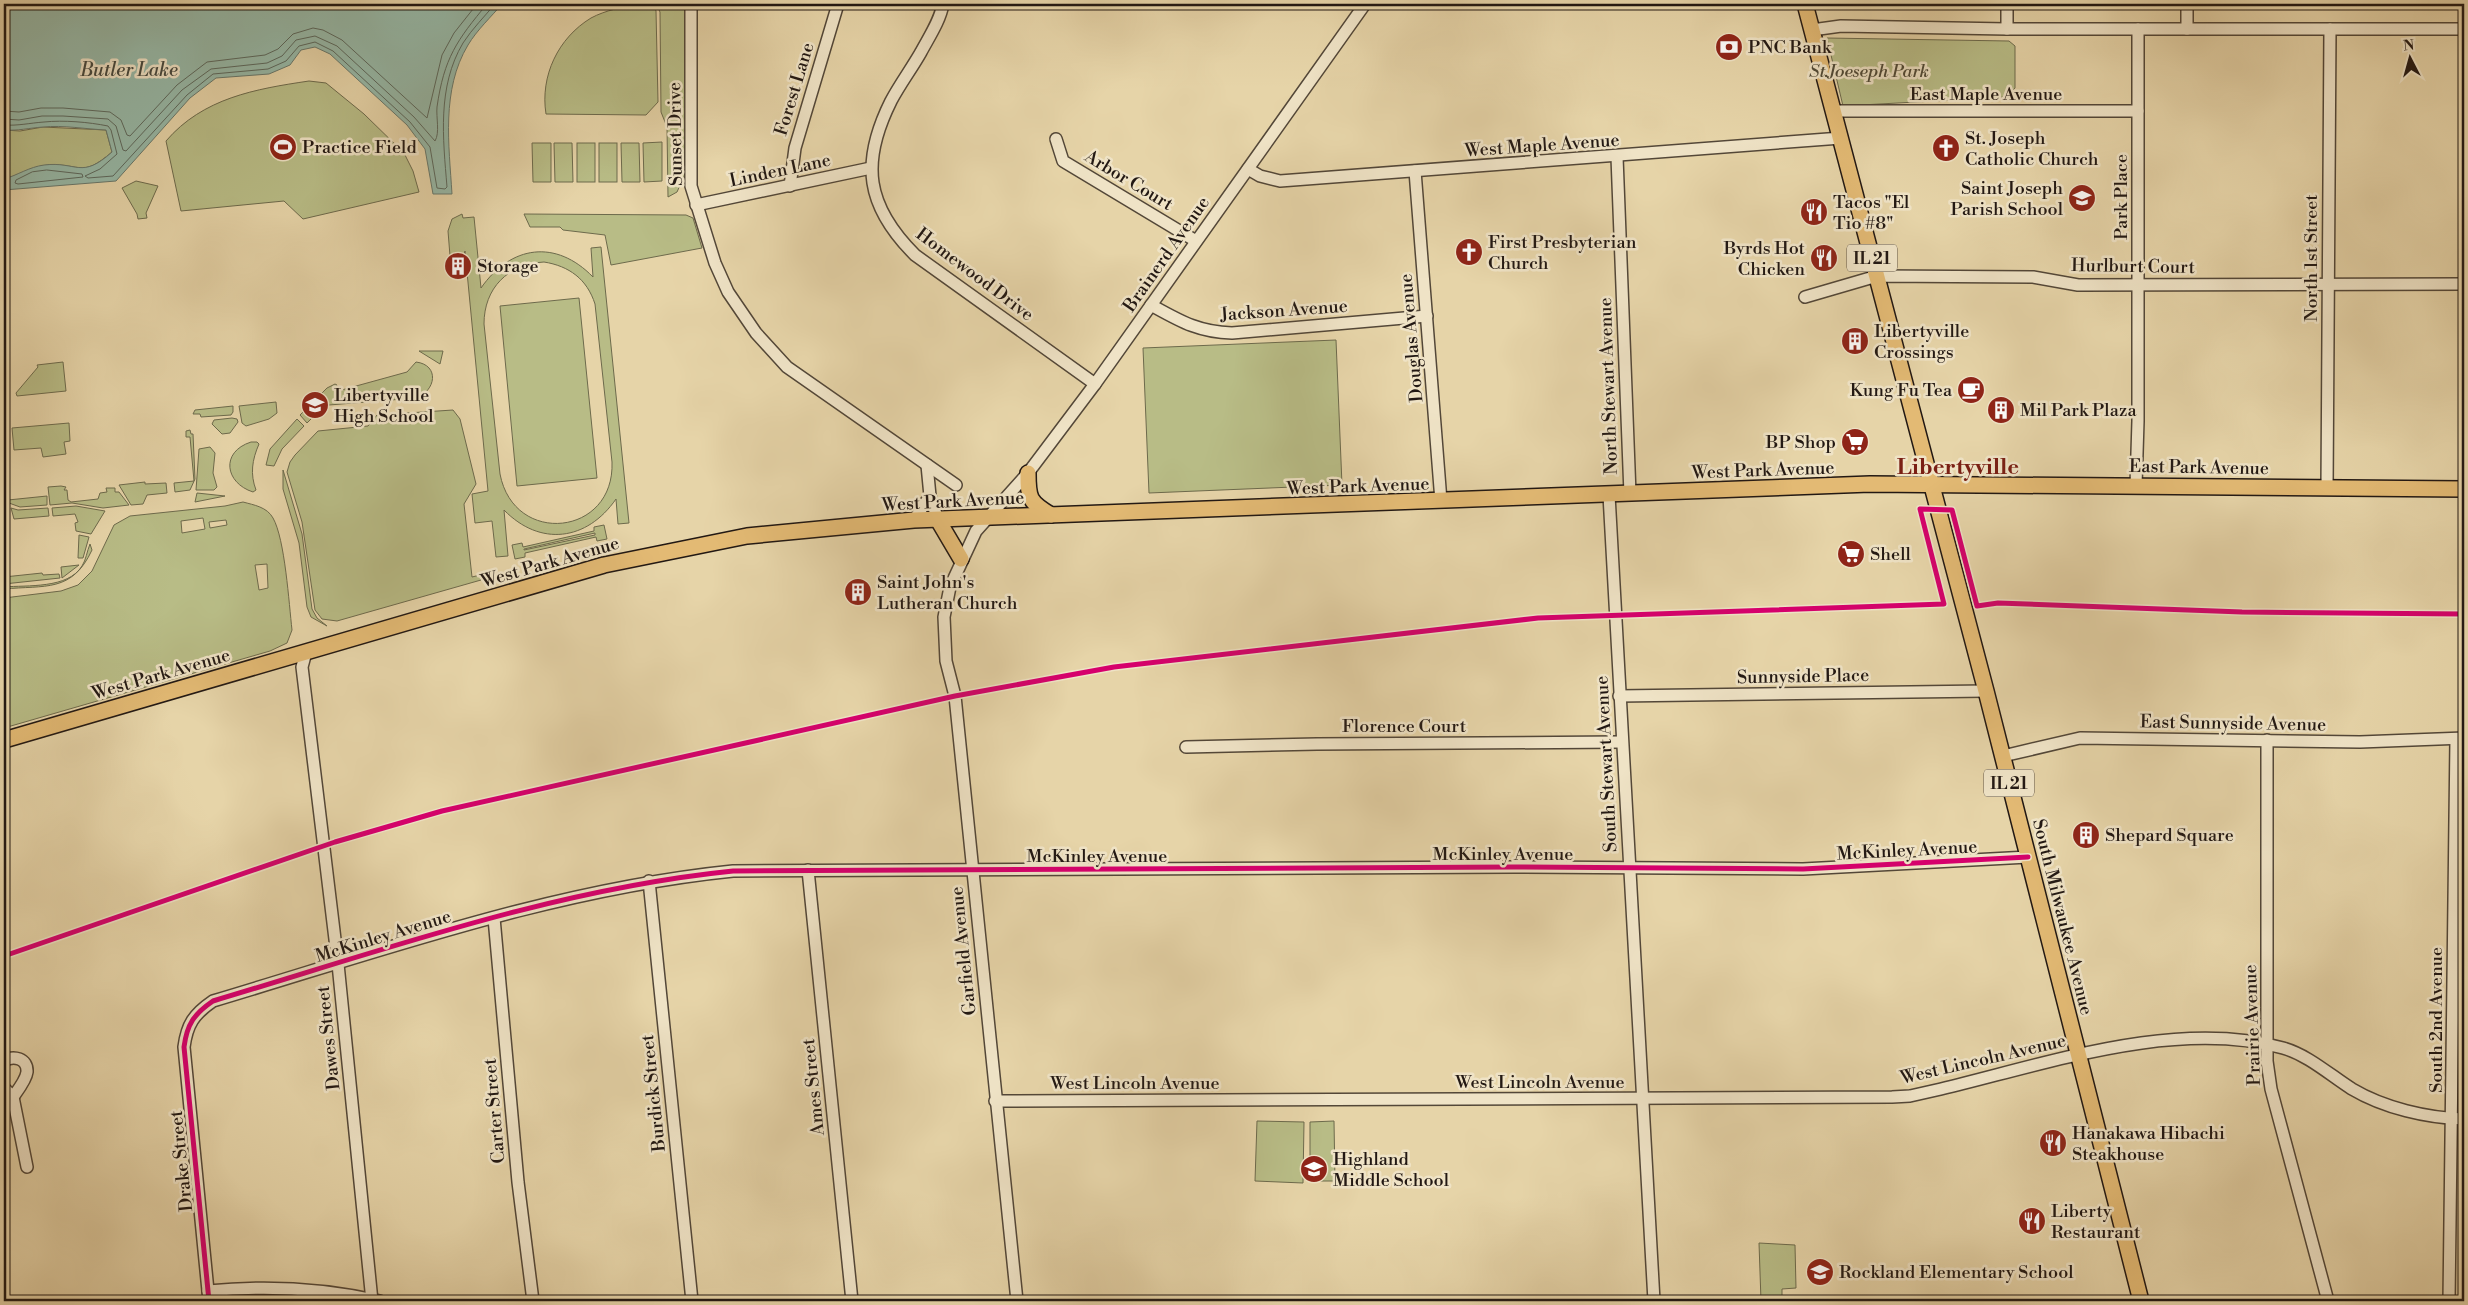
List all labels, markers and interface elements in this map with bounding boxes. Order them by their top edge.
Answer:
bank icon: PNC Bank [1714,32,1744,62]
north arrow [2386,32,2436,82]
place label: PNC Bank [1748,36,1833,59]
text: N [2402,37,2415,56]
street label: Forest Lane [769,40,820,139]
water label: Butler Lake [79,58,178,82]
park label: St.Joeseph Park [1809,60,1929,83]
street label: Sunset Drive [663,82,688,186]
street label: East Maple Avenue [1910,83,2062,106]
place label: St. Joseph Catholic Church [1965,127,2099,171]
street label: West Maple Avenue [1463,129,1620,162]
sports icon: Practice Field [268,132,298,162]
church icon: St. Joseph Catholic Church [1931,133,1961,163]
place label: Practice Field [302,136,417,159]
street label: Arbor Court [1079,145,1178,216]
street label: Linden Lane [727,149,833,192]
street label: Park Place [2110,154,2133,240]
place label: Saint Joseph Parish School [1951,177,2064,221]
school or university icon: Saint Joseph Parish School [2067,183,2097,213]
place label: Tacos "El Tio #8" [1833,191,1910,235]
street label: Brainerd Avenue [1117,192,1215,317]
street label: North 1st Street [2300,194,2323,322]
restaurant icon: Tacos "El Tio #8" [1799,197,1829,227]
street label: Homewood Drive [911,223,1038,326]
place label: First Presbyterian Church [1488,231,1637,275]
church icon: First Presbyterian Church [1454,237,1484,267]
place label: Byrds Hot Chicken [1723,237,1806,281]
restaurant icon: Byrds Hot Chicken [1809,243,1839,273]
road number: IL 21 [1847,244,1897,272]
building icon: Storage [443,251,473,281]
street label: Hurlburt Court [2071,254,2196,279]
place label: Storage [477,255,539,278]
street label: Douglas Avenue [1394,273,1429,403]
street label: Jackson Avenue [1219,295,1349,326]
street label: North Stewart Avenue [1594,297,1623,475]
place label: Libertyville Crossings [1874,320,1969,364]
building icon: Libertyville Crossings [1840,326,1870,356]
cafe icon: Kung Fu Tea [1956,375,1986,405]
place label: Kung Fu Tea [1850,379,1953,402]
place label: Libertyville High School [334,384,434,428]
school or university icon: Libertyville High School [300,390,330,420]
building icon: Mil Park Plaza [1986,395,2016,425]
place label: Mil Park Plaza [2020,399,2137,422]
supermarket icon: BP Shop [1840,427,1870,457]
place label: BP Shop [1765,431,1836,454]
district label: Libertyville [1897,454,2019,481]
street label: East Park Avenue [2129,455,2269,480]
street label: West Park Avenue [1690,457,1835,485]
street label: West Park Avenue [1285,473,1430,501]
street label: West Park Avenue [880,486,1025,517]
street label: West Park Avenue [477,532,622,593]
supermarket icon: Shell [1836,539,1866,569]
place label: Shell [1870,543,1911,566]
place label: Saint John's Lutheran Church [877,571,1018,615]
building icon: Saint John's Lutheran Church [843,577,873,607]
street label: West Park Avenue [88,644,233,705]
street label: Sunnyside Place [1737,664,1869,689]
street label: South Stewart Avenue [1590,675,1623,853]
street label: East Sunnyside Avenue [2140,710,2326,737]
street label: Florence Court [1342,715,1467,738]
road number: IL 21 [1984,770,2034,796]
street label: South Milwaukee Avenue [2027,817,2098,1018]
building icon: Shepard Square [2071,820,2101,850]
place label: Shepard Square [2105,824,2234,847]
street label: McKinley Avenue [1836,835,1978,866]
street label: McKinley Avenue [1433,843,1573,866]
street label: McKinley Avenue [1027,845,1167,868]
street label: Garfield Avenue [945,885,982,1016]
street label: McKinley Avenue [312,905,454,968]
street label: South 2nd Avenue [2425,947,2448,1093]
street label: Prairie Avenue [2239,964,2266,1086]
street label: Dawes Street [312,984,345,1091]
street label: West Lincoln Avenue [1897,1029,2068,1090]
street label: Burdick Street [636,1033,671,1154]
street label: Ames Street [797,1037,830,1138]
street label: Carter Street [478,1057,511,1164]
street label: West Lincoln Avenue [1454,1071,1625,1094]
street label: West Lincoln Avenue [1049,1072,1220,1095]
street label: Drake Street [165,1109,198,1213]
place label: Hanakawa Hibachi Steakhouse [2072,1122,2225,1166]
restaurant icon: Hanakawa Hibachi Steakhouse [2038,1128,2068,1158]
place label: Highland Middle School [1333,1148,1450,1192]
school or university icon: Highland Middle School [1299,1154,1329,1184]
place label: Liberty Restaurant [2051,1200,2141,1244]
restaurant icon: Liberty Restaurant [2017,1206,2047,1236]
school or university icon: Rockland Elementary School [1805,1257,1835,1287]
place label: Rockland Elementary School [1839,1261,2074,1284]

